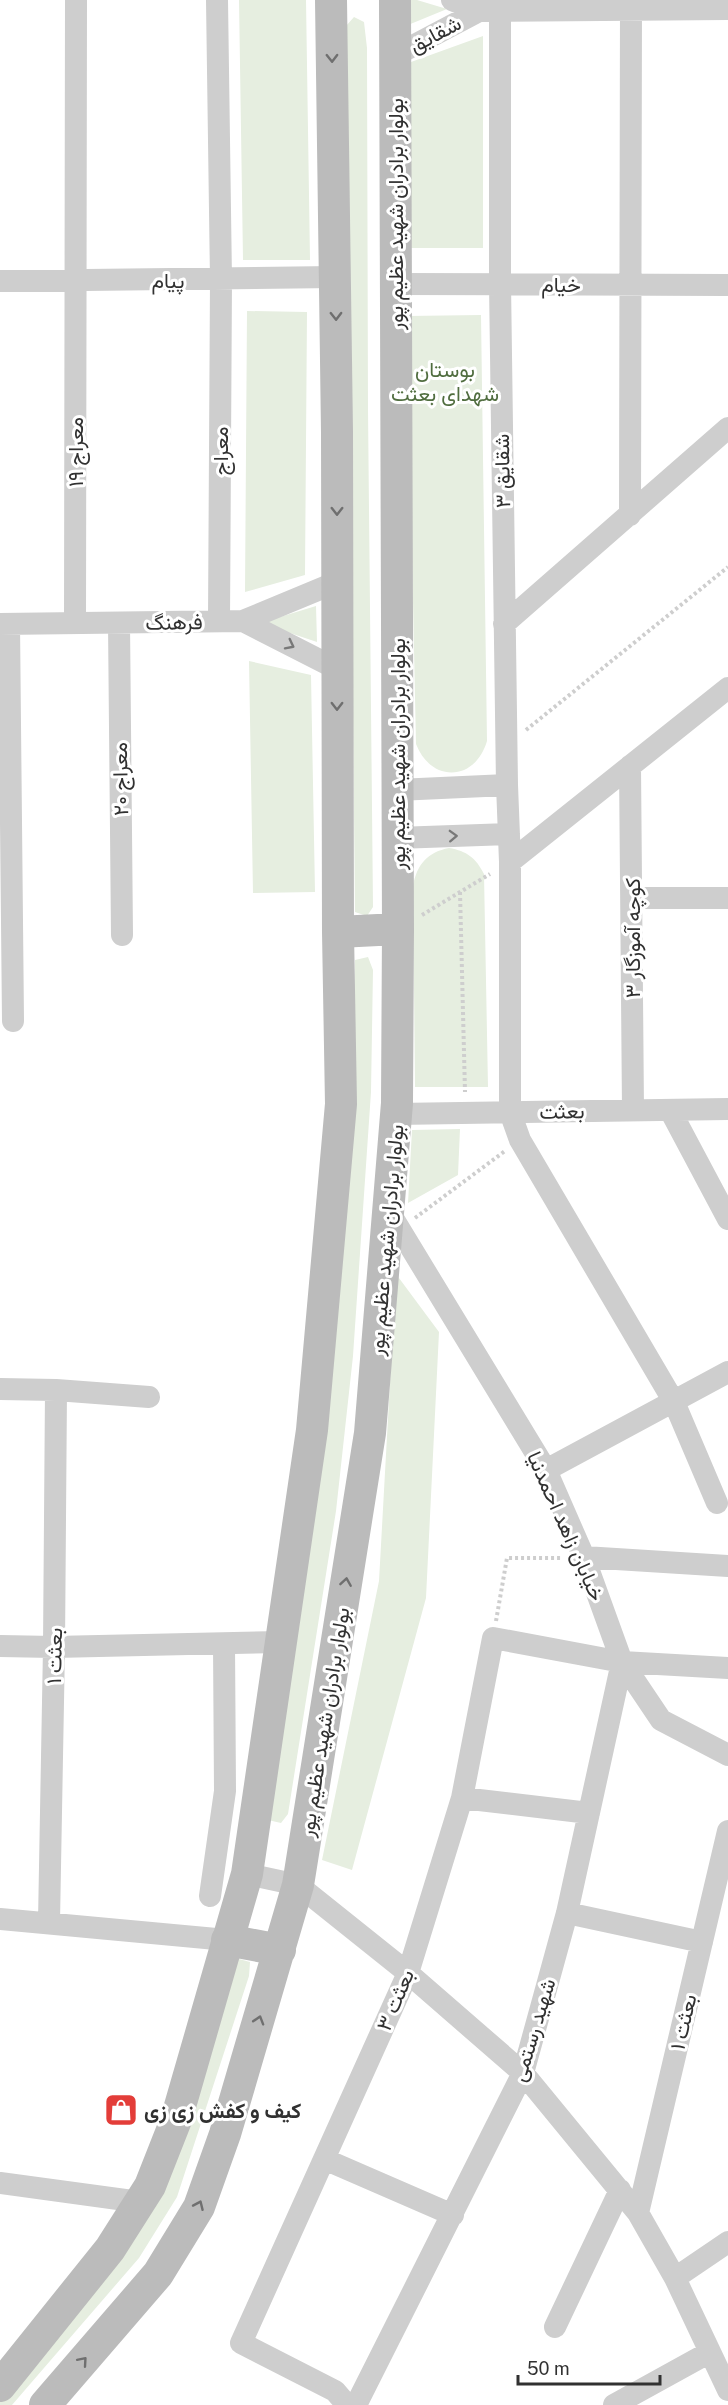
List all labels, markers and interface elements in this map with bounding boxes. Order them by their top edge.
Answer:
street label: شقایق [405,10,465,58]
one-way arrow [326,54,338,63]
street label: بولوار برادران شهید عظیم‌ پور [383,98,410,331]
street label: پیام [152,268,184,295]
street label: خیام [541,272,581,299]
one-way arrow [330,312,342,321]
park label: بوستان شهدای بعثت [391,357,499,407]
street label: معراج ۱۹ [63,417,90,487]
street label: معراج [208,427,235,475]
street label: شقایق ۳ [489,434,515,508]
one-way arrow [331,507,343,516]
street label: فرهنگ [145,609,203,636]
one-way arrow [284,638,294,649]
street label: بولوار برادران شهید عظیم‌ پور [385,638,412,871]
one-way arrow [331,702,343,711]
street label: معراج ۲۰ [107,742,135,816]
one-way arrow [449,830,458,842]
street label: کوچه آموزگار ۳ [620,878,647,998]
street label: بعثت [539,1098,585,1124]
street label: بولوار برادران شهید عظیم‌ پور [363,1123,411,1358]
street label: خیابان زاهد احمدنیا [521,1447,610,1605]
one-way arrow [340,1578,352,1587]
street label: بولوار برادران شهید عظیم‌ پور [293,1605,356,1840]
street label: بعثت ۱ [41,1628,67,1684]
street label: بعثت ۳ [371,1966,419,2034]
street label: شهید رستمی [505,1975,561,2085]
street label: بعثت ۱ [664,1992,702,2052]
one-way arrow [252,2015,264,2026]
shop icon: کیف و کفش زی زی [103,2092,139,2128]
place label: کیف و کفش زی زی [144,2098,301,2124]
one-way arrow [191,2201,203,2212]
scale bar [518,2348,660,2386]
one-way arrow [76,2357,87,2368]
text: 50 m [527,2358,570,2379]

